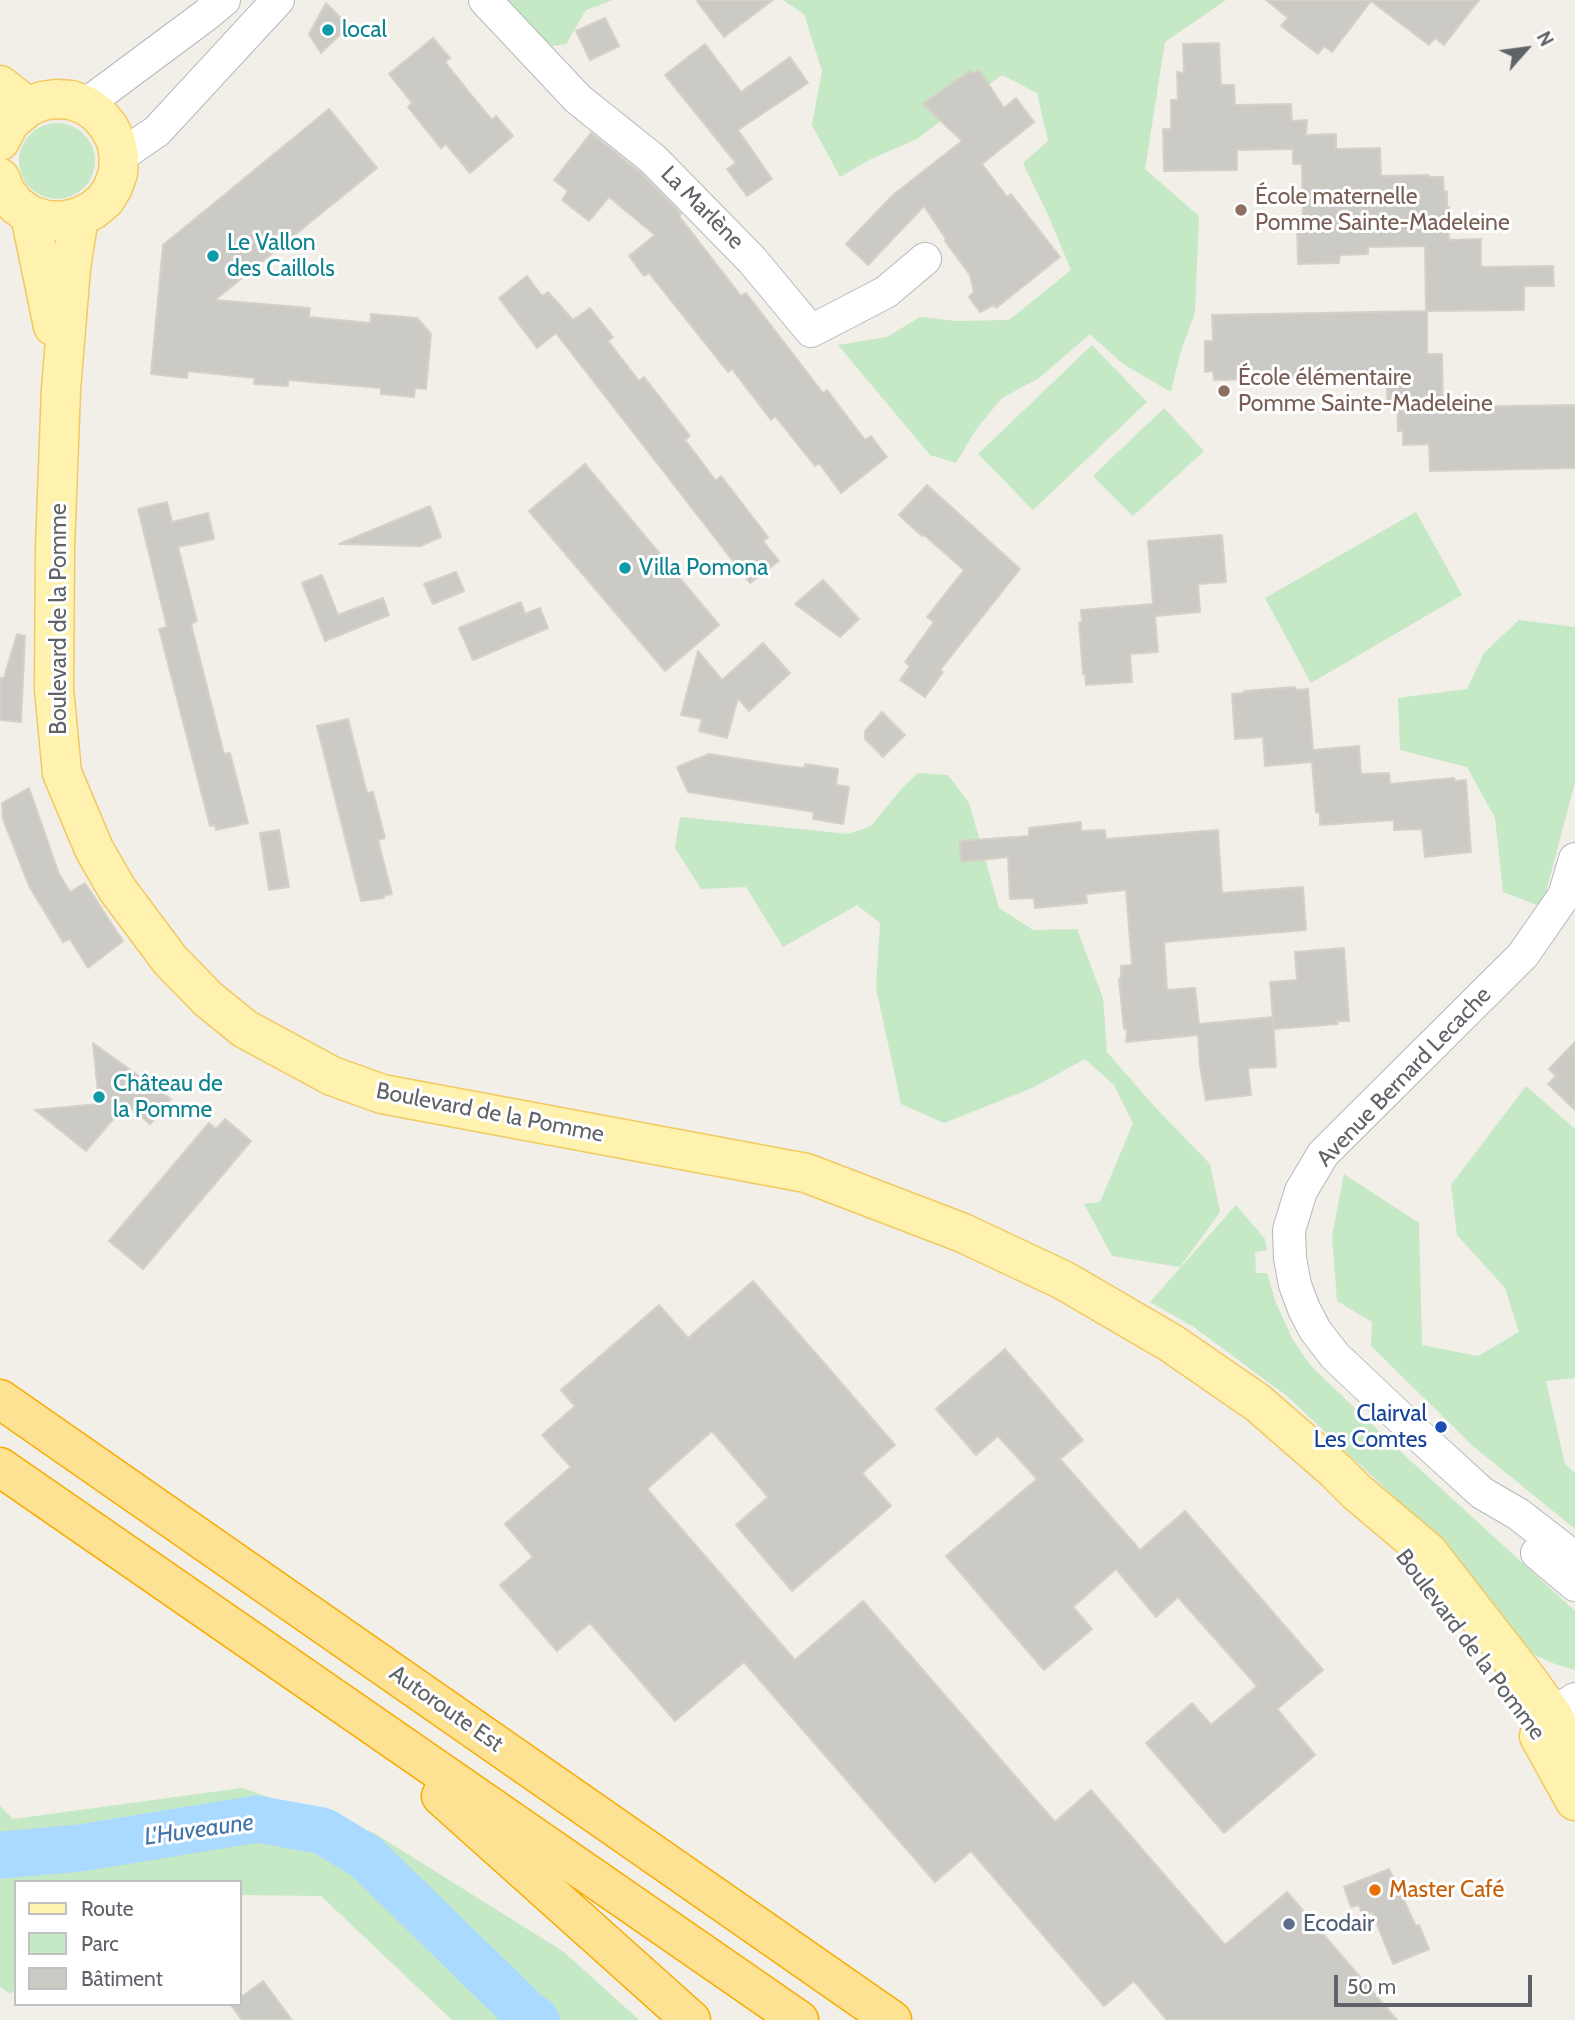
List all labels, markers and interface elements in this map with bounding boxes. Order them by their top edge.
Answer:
north arrow [1491,14,1561,84]
place label: local [342,16,387,44]
marker: local [320,22,336,38]
text: N [1532,28,1558,50]
street label: La Marlène [655,161,749,255]
place label: École maternelle Pomme Sainte-Madeleine [1255,183,1510,237]
marker: École maternelle Pomme Sainte-Madeleine [1233,202,1249,218]
place label: Le Vallon des Caillols [227,229,335,283]
marker: Le Vallon des Caillols [205,248,221,264]
place label: École élémentaire Pomme Sainte-Madeleine [1238,364,1493,418]
marker: École élémentaire Pomme Sainte-Madeleine [1216,383,1232,399]
street label: Boulevard de la Pomme [45,503,73,735]
place label: Villa Pomona [639,554,768,582]
marker: Villa Pomona [617,560,633,576]
street label: Avenue Bernard Lecache [1311,981,1497,1173]
place label: Château de la Pomme [113,1070,223,1124]
street label: Boulevard de la Pomme [374,1077,606,1149]
marker: Château de la Pomme [91,1089,107,1105]
place label: Clairval Les Comtes [1314,1400,1427,1454]
marker: Clairval Les Comtes [1433,1419,1449,1435]
street label: Boulevard de la Pomme [1389,1544,1551,1746]
street label: Autoroute Est [384,1660,508,1758]
water label: L'Huveaune [143,1808,255,1852]
place label: Master Café [1389,1876,1504,1904]
legend [14,1880,242,2006]
marker: Master Café [1367,1882,1383,1898]
text: Route [81,1896,134,1921]
place label: Ecodair [1303,1910,1374,1938]
marker: Ecodair [1281,1916,1297,1932]
text: Parc [81,1931,119,1956]
scale bar [1337,1960,1535,2004]
text: Bâtiment [81,1966,163,1991]
text: 50 m [1347,1974,1396,1999]

